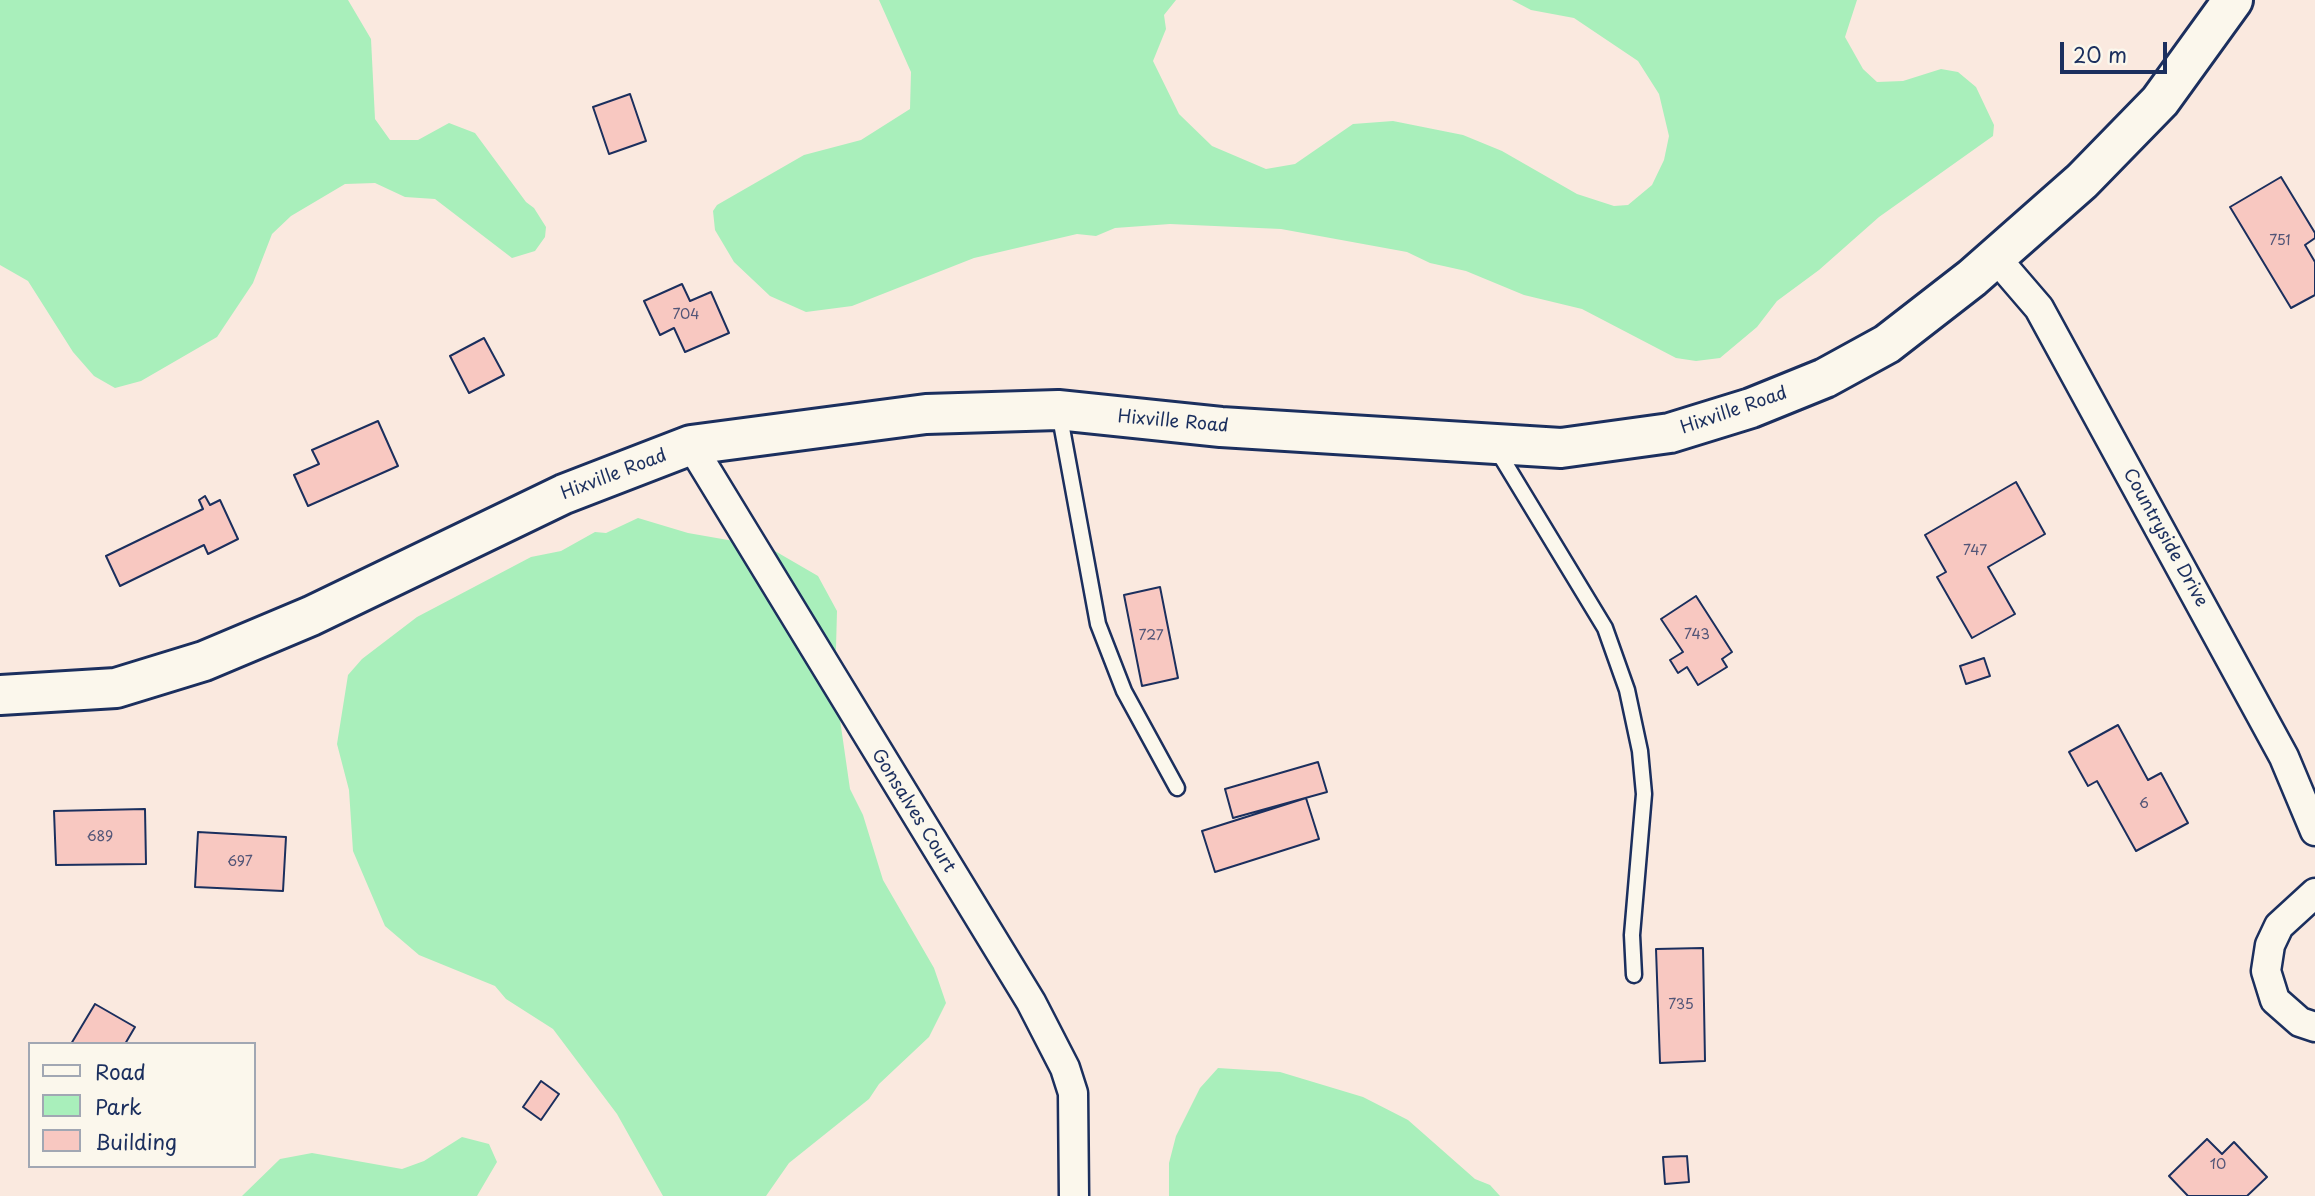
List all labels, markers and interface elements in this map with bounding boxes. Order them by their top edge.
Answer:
scale bar [2063,28,2170,72]
text: 20 m [2073,38,2127,70]
house number: 751 [2269,233,2291,249]
house number: 704 [672,307,700,323]
street label: Hixville Road [1678,383,1790,439]
street label: Hixville Road [1117,406,1229,438]
street label: Hixville Road [558,445,670,505]
street label: Countryside Drive [2118,465,2212,611]
house number: 747 [1963,543,1987,559]
house number: 743 [1684,627,1710,643]
house number: 727 [1138,628,1164,644]
street label: Gonsalves Court [866,745,960,877]
house number: 6 [2139,796,2149,812]
house number: 689 [87,829,113,845]
house number: 697 [227,854,253,870]
house number: 735 [1668,997,1694,1013]
legend [28,1042,256,1168]
text: Road [95,1055,146,1087]
text: Park [95,1090,142,1122]
text: Building [95,1125,177,1157]
house number: 10 [2210,1157,2226,1173]

